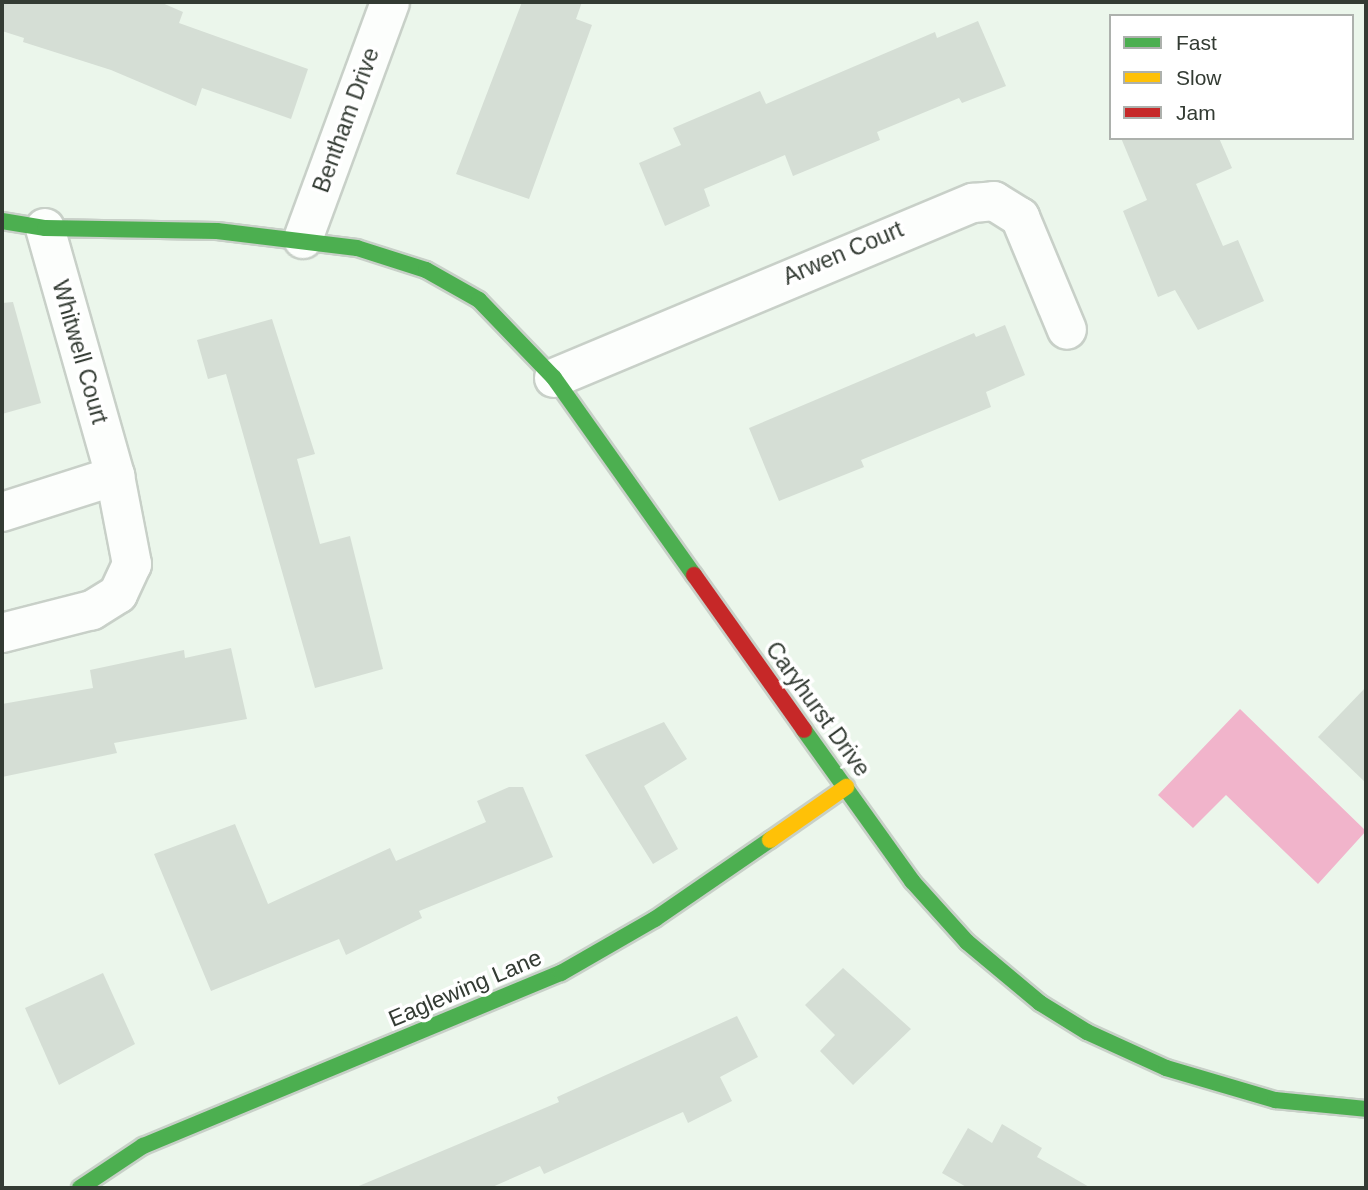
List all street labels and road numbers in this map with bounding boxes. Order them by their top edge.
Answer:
street label: Bentham Drive [307,44,385,196]
street label: Arwen Court [779,215,907,291]
street label: Whitwell Court [46,277,114,427]
street label: Caryhurst Drive [760,636,876,782]
street label: Eaglewing Lane [384,943,546,1033]

